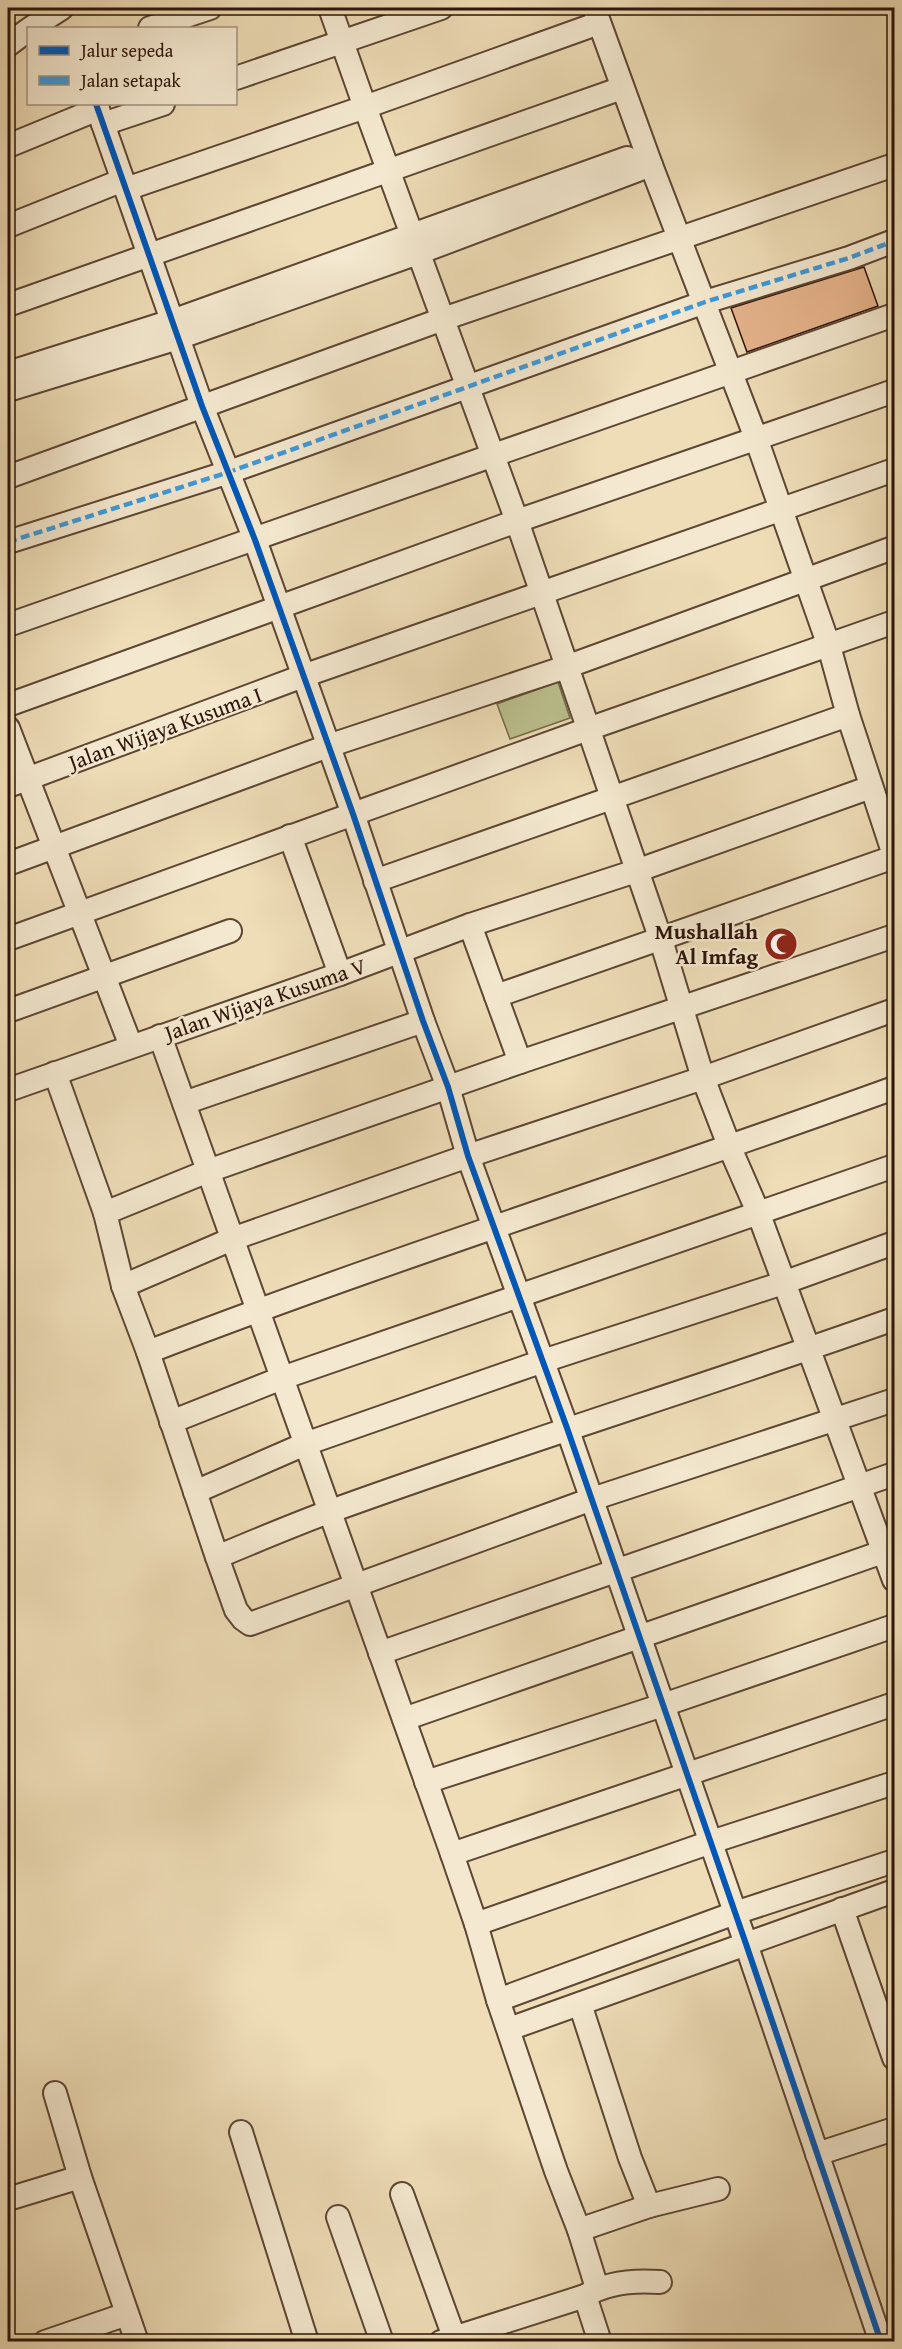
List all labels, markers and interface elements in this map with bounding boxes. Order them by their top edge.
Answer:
legend [27,27,237,105]
text: Jalur sepeda [79,37,174,64]
text: Jalan setapak [79,67,181,94]
street label: Jalan Wijaya Kusuma I [61,678,266,779]
place label: Mushallah Al Imfag [655,915,758,972]
mosque icon: Mushallah Al Imfag [763,926,799,962]
street label: Jalan Wijaya Kusuma V [157,949,370,1050]

